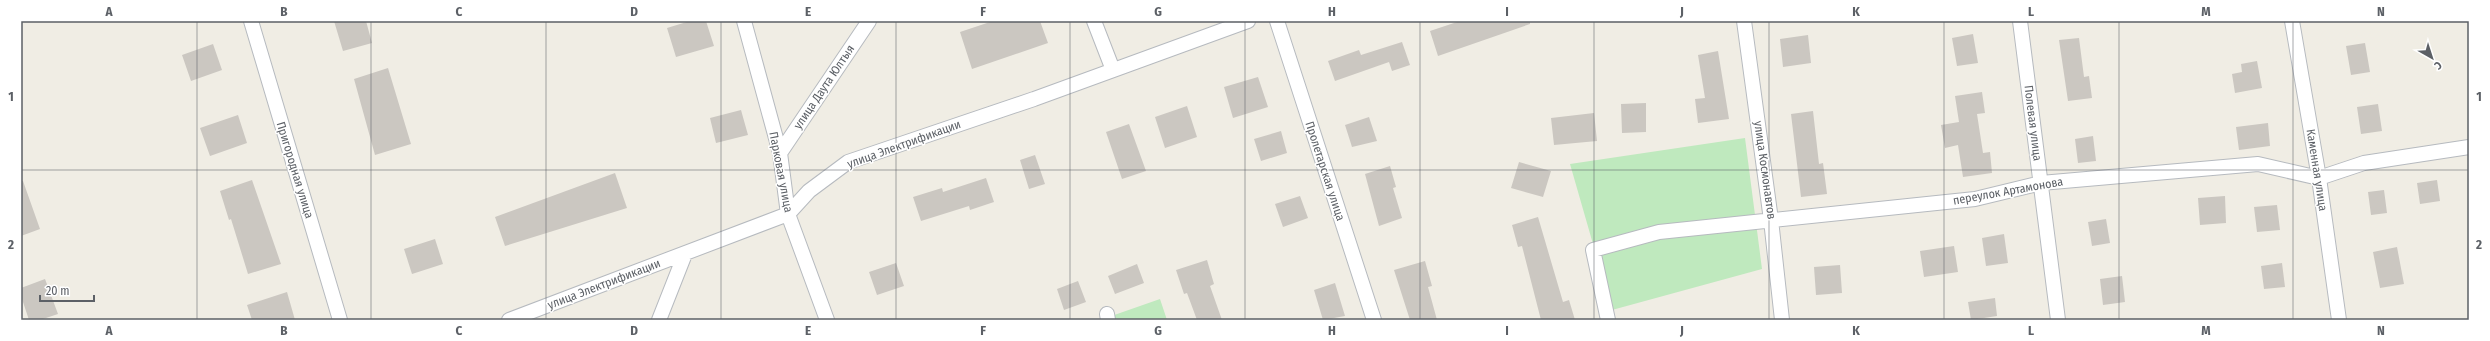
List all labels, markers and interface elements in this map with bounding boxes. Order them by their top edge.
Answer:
text: A [104,4,113,19]
text: B [280,4,288,19]
text: C [456,4,463,19]
text: D [630,4,638,19]
text: E [805,4,811,19]
text: F [980,4,986,19]
text: G [1154,4,1162,19]
text: H [1328,4,1336,19]
text: I [1505,4,1509,19]
text: J [1679,4,1684,19]
text: K [1852,4,1860,19]
text: L [2028,4,2034,19]
text: M [2201,4,2211,19]
text: N [2377,4,2385,19]
north arrow [2412,38,2452,78]
street label: улица Даута Юлтыя [791,42,857,132]
text: С [2431,59,2444,72]
street label: Полевая улица [2021,84,2045,162]
text: 1 [8,89,14,104]
text: 1 [2476,89,2482,104]
street label: улица Электрификации [845,117,963,171]
street label: Пригородная улица [274,120,316,220]
street label: Пролетарская улица [1302,120,1348,223]
street label: улица Космонавтов [1751,120,1779,220]
street label: Каменная улица [2304,128,2330,212]
street label: Парковая улица [766,130,796,214]
street label: переулок Артамонова [1952,174,2064,208]
text: 2 [7,237,14,252]
text: 2 [2475,237,2482,252]
street label: улица Электрификации [546,256,662,312]
scale bar [40,277,94,303]
text: 20 m [46,284,70,298]
text: A [104,323,113,338]
text: B [280,323,288,338]
text: C [456,323,463,338]
text: D [630,323,638,338]
text: E [805,323,811,338]
text: F [980,323,986,338]
text: G [1154,323,1162,338]
text: H [1328,323,1336,338]
text: I [1505,323,1509,338]
text: J [1679,323,1684,338]
text: K [1852,323,1860,338]
text: L [2028,323,2034,338]
text: M [2201,323,2211,338]
text: N [2377,323,2385,338]

